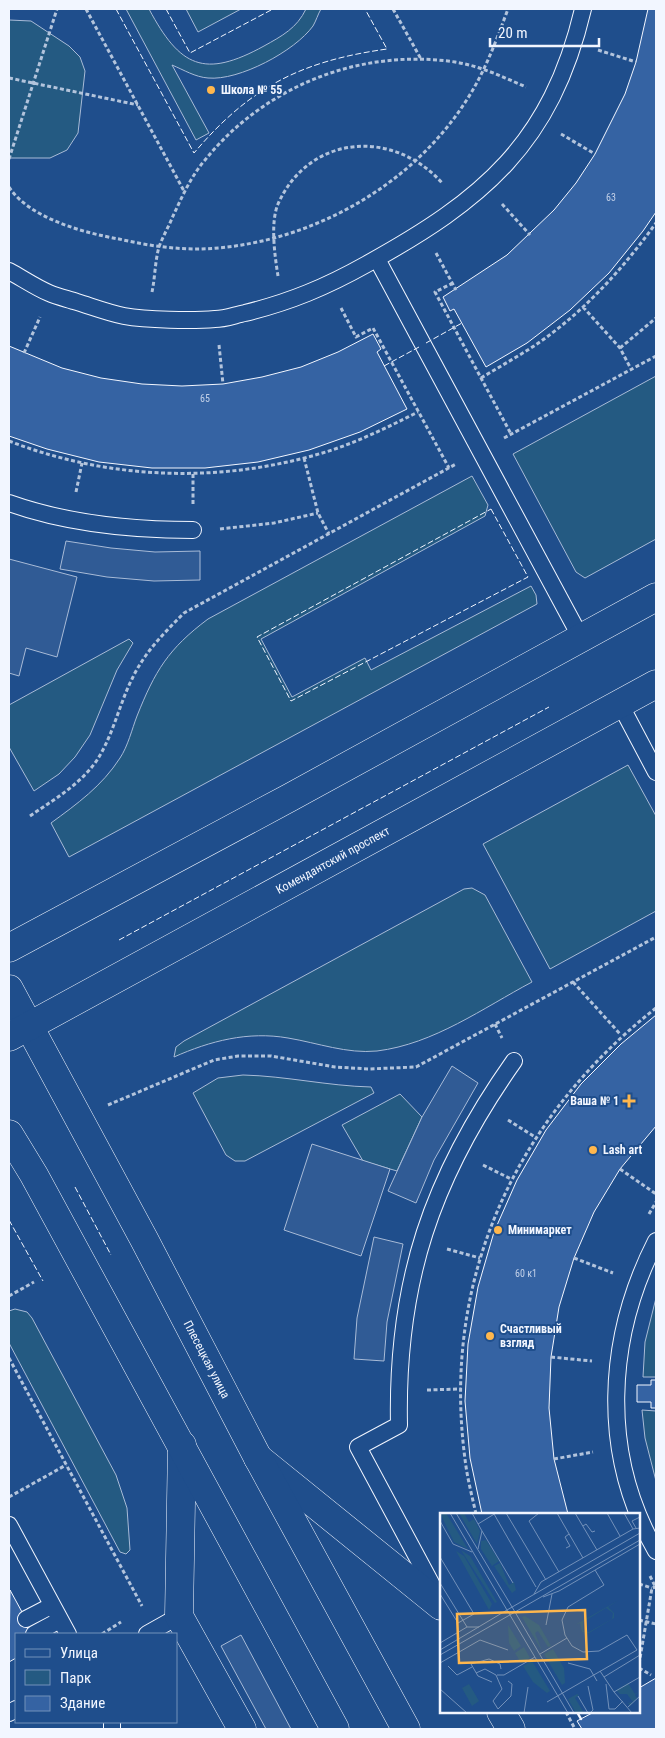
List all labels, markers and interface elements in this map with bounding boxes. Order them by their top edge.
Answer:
scale bar [490,15,599,47]
text: 20 m [498,24,528,42]
place label: Школа № 55 [221,83,282,97]
marker: Школа № 55 [205,84,217,96]
house number: 63 [606,192,616,203]
house number: 65 [200,393,210,404]
street label: Комендантский проспект [274,824,392,897]
place label: Ваша № 1 [570,1094,619,1108]
marker: Ваша № 1 [623,1095,635,1107]
place label: Lash art [603,1143,642,1157]
marker: Lash art [587,1144,599,1156]
place label: Минимаркет [508,1223,572,1237]
marker: Минимаркет [492,1224,504,1236]
house number: 60 к1 [515,1268,537,1279]
street label: Плесецкая улица [181,1318,233,1401]
place label: Счастливый взгляд [500,1322,562,1350]
marker: Счастливый взгляд [484,1330,496,1342]
inset map [440,1513,640,1713]
legend [15,1633,178,1723]
text: Улица [60,1644,98,1662]
text: Парк [60,1669,91,1687]
text: Здание [60,1694,105,1712]

